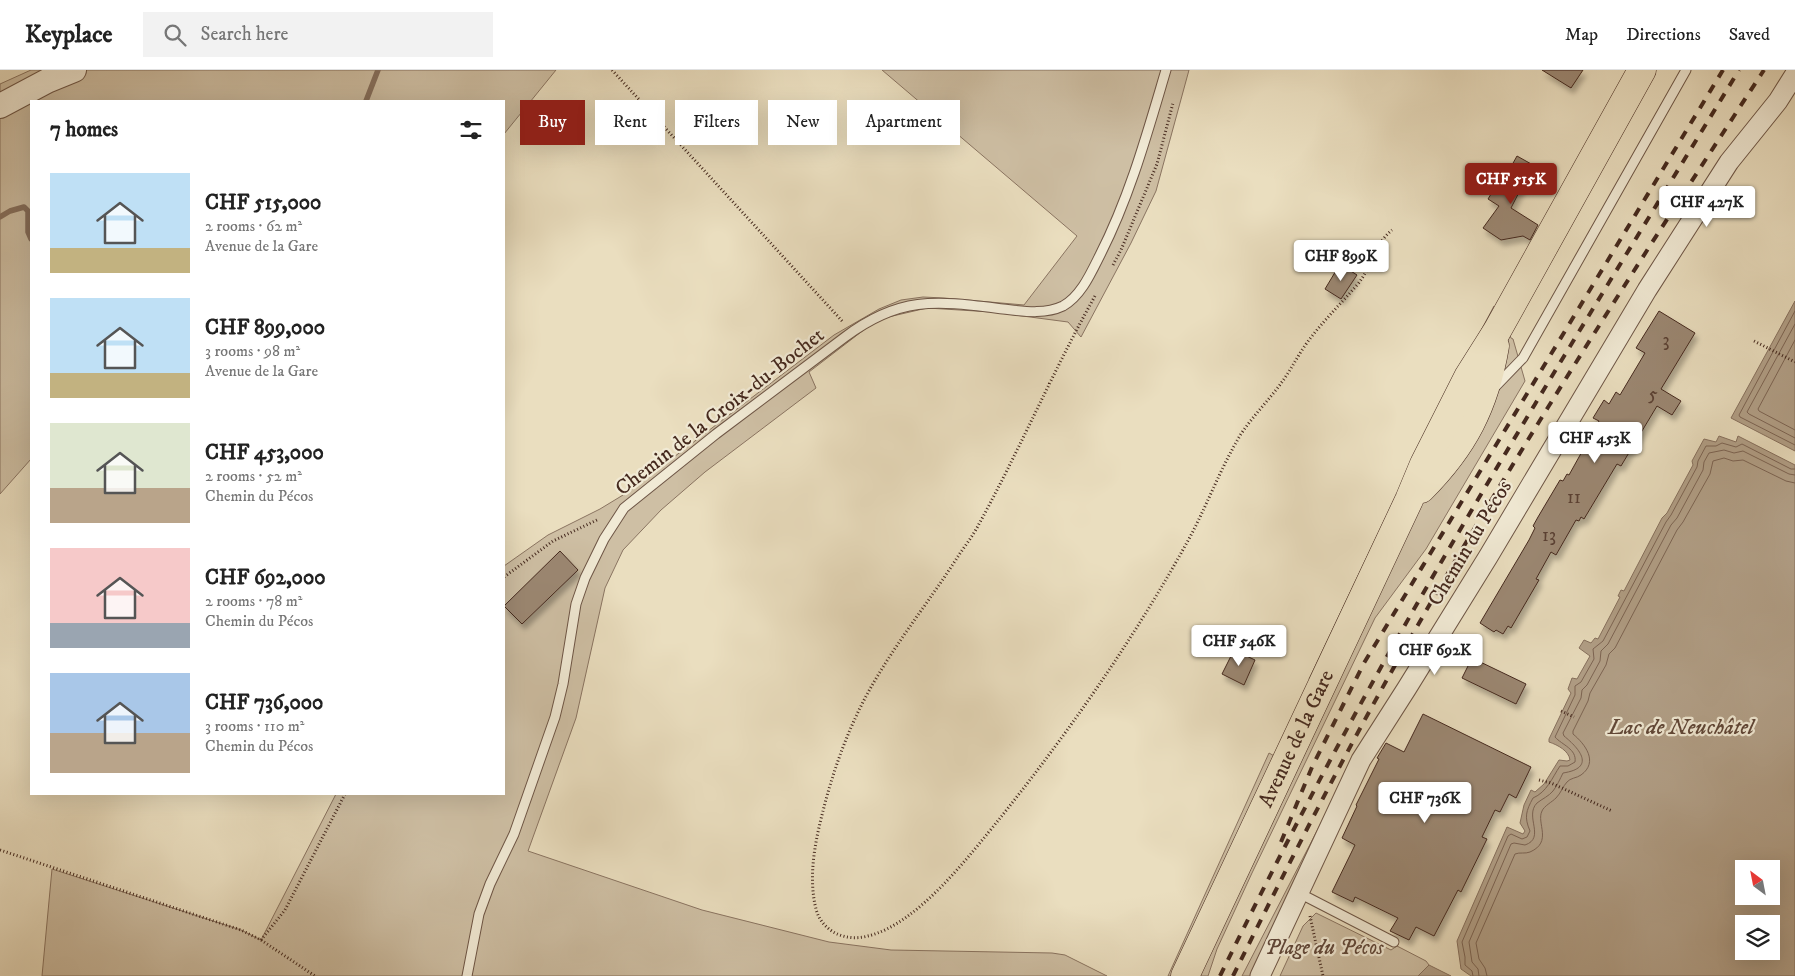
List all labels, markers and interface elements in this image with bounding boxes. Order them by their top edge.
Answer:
search box [143,12,493,57]
text: Keyplace [25,20,113,50]
icon: search [161,21,189,49]
text: Search here [201,23,288,46]
text: Map [1565,24,1598,46]
text: Directions [1626,24,1701,46]
text: Saved [1729,24,1770,46]
chip: Buy [520,100,585,145]
chip: Rent [595,100,665,145]
chip: Filters [675,100,758,145]
chip: New [768,100,837,145]
chip: Apartment [847,100,960,145]
icon: filters [457,116,485,144]
text: 7 homes [50,117,118,143]
pin: CHF 515K [1459,162,1563,205]
text: CHF 515K [1476,169,1546,189]
pin: CHF 427K [1655,186,1759,228]
text: CHF 515,000 [205,190,321,216]
text: CHF 427K [1670,192,1744,212]
icon: home [90,193,150,253]
text: 2 rooms · 62 m² [205,216,302,236]
text: Avenue de la Gare [205,236,318,256]
pin: CHF 899K [1289,240,1393,282]
text: CHF 899K [1305,246,1377,266]
text: CHF 899,000 [205,315,325,341]
icon: home [90,318,150,378]
street label: Chemin de la Croix-du-Bochet [610,322,830,502]
house number: 3 [1662,329,1670,352]
text: 3 rooms · 98 m² [205,341,300,361]
text: Avenue de la Gare [205,361,318,381]
house number: 5 [1648,383,1658,406]
pin: CHF 453K [1543,422,1647,464]
text: CHF 453K [1559,428,1631,448]
text: CHF 453,000 [205,440,324,466]
icon: home [90,443,150,503]
text: 2 rooms · 52 m² [205,466,302,486]
street label: Chemin du Pécos [1422,475,1518,611]
text: Chemin du Pécos [205,486,313,506]
house number: 11 [1567,486,1581,509]
house number: 13 [1542,524,1556,547]
text: CHF 692,000 [205,565,325,591]
icon: home [90,568,150,628]
text: 2 rooms · 78 m² [205,591,302,611]
text: Chemin du Pécos [205,611,313,631]
pin: CHF 546K [1187,624,1291,667]
text: CHF 546K [1202,631,1276,651]
pin: CHF 692K [1383,634,1487,676]
text: CHF 692K [1399,640,1471,660]
street label: Avenue de la Gare [1253,666,1340,812]
text: CHF 736,000 [205,690,323,716]
icon: home [90,693,150,753]
water label: Lac de Neuchâtel [1606,714,1756,741]
text: 3 rooms · 110 m² [205,716,304,736]
text: Chemin du Pécos [205,736,313,756]
pin: CHF 736K [1373,782,1477,824]
text: CHF 736K [1389,788,1461,808]
north arrow [1735,860,1780,905]
map controls [1735,860,1780,960]
button: layers [1735,915,1780,960]
park label: Plage du Pécos [1265,935,1384,961]

